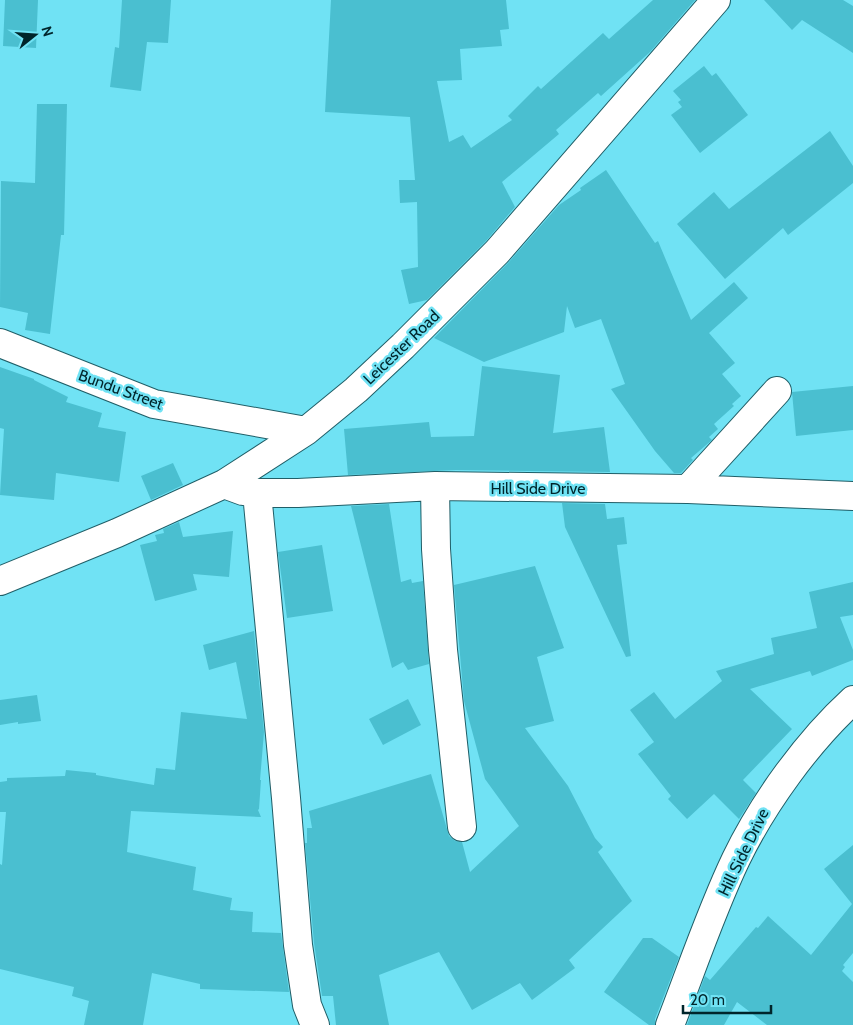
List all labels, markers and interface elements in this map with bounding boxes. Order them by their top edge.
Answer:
north arrow [10,10,60,60]
text: N [37,24,57,39]
street label: Leicester Road [359,306,443,388]
street label: Bundu Street [76,365,166,414]
street label: Hill Side Drive [491,479,585,498]
street label: Hill Side Drive [714,805,773,899]
scale bar [683,982,770,1014]
text: 20 m [690,991,725,1009]

